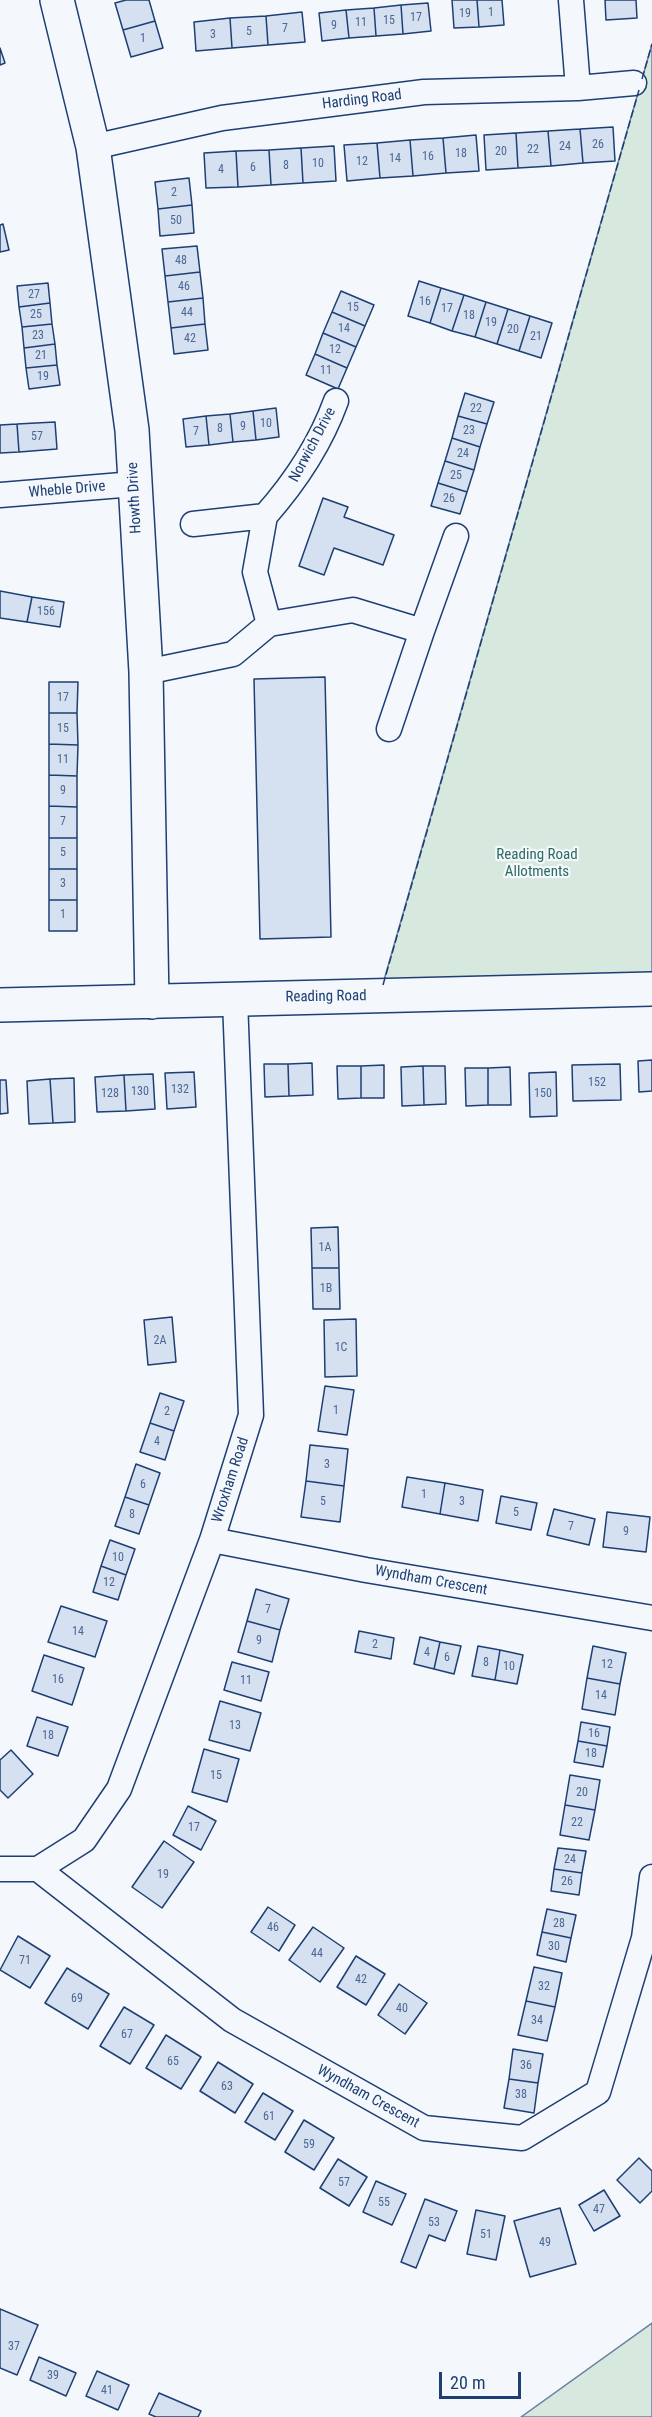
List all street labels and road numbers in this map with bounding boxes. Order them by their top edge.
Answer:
street label: Harding Road [321,86,403,114]
street label: Norwich Drive [286,404,340,486]
street label: Howth Drive [124,462,146,534]
street label: Wheble Drive [28,478,106,502]
street label: Reading Road [285,987,367,1007]
street label: Wroxham Road [209,1435,253,1525]
street label: Wyndham Crescent [373,1562,489,1600]
street label: Wyndham Crescent [314,2061,422,2133]

